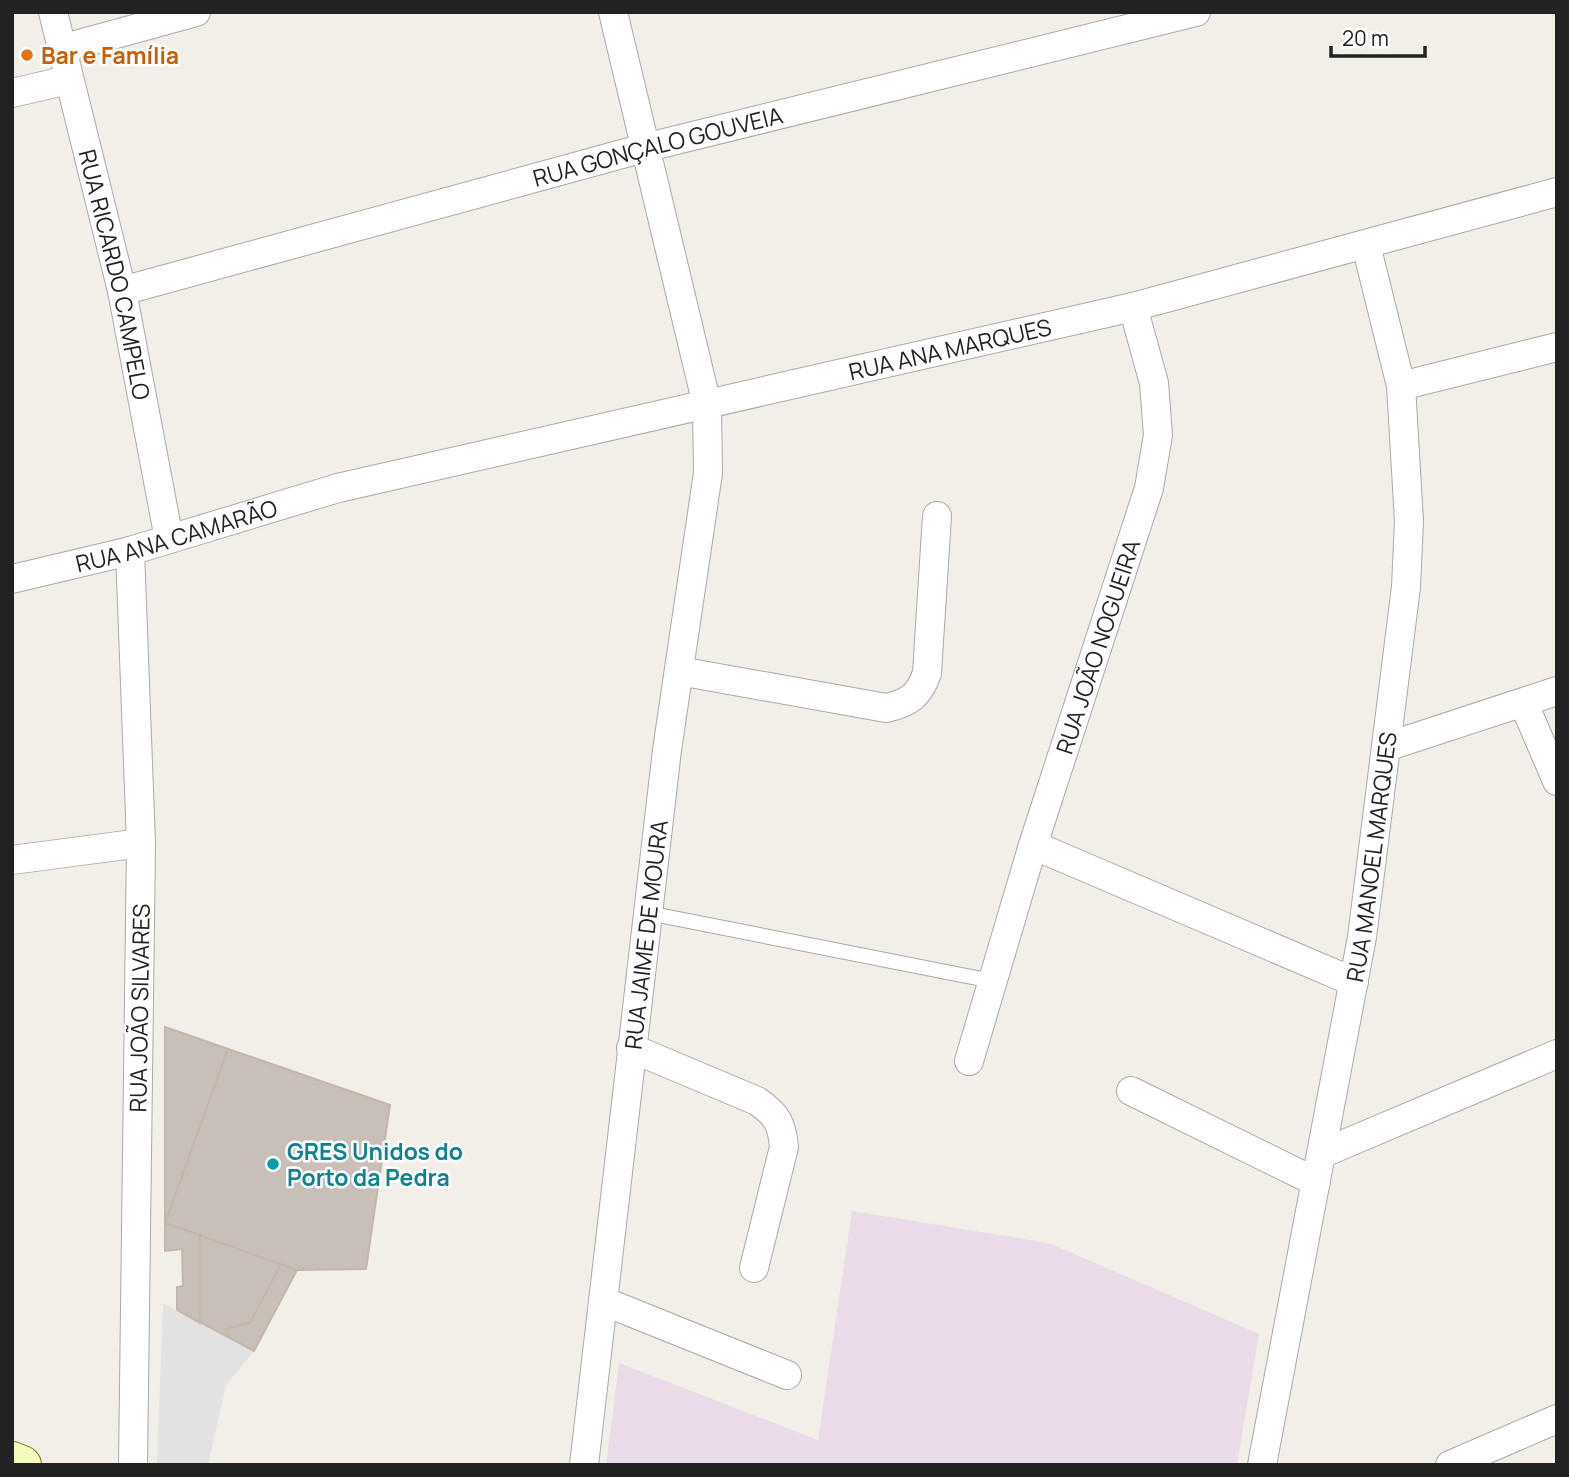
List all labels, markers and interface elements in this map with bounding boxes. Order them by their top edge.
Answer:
scale bar [1331,14,1426,58]
text: 20 m [1342,24,1389,52]
place label: Bar e Família [41,39,179,71]
marker: Bar e Família [19,47,35,63]
street label: RUA GONÇALO GOUVEIA [529,98,786,194]
street label: RUA RICARDO CAMPELO [72,146,158,403]
street label: RUA ANA MARQUES [845,310,1054,387]
street label: RUA ANA CAMARÃO [72,491,281,579]
street label: RUA JOÃO NOGUEIRA [1048,535,1147,758]
street label: RUA MANOEL MARQUES [1338,730,1404,984]
street label: RUA JAIME DE MOURA [616,818,675,1051]
street label: RUA JOÃO SILVARES [121,903,157,1113]
place label: GRES Unidos do Porto da Pedra [287,1135,463,1193]
marker: GRES Unidos do Porto da Pedra [265,1156,281,1172]

